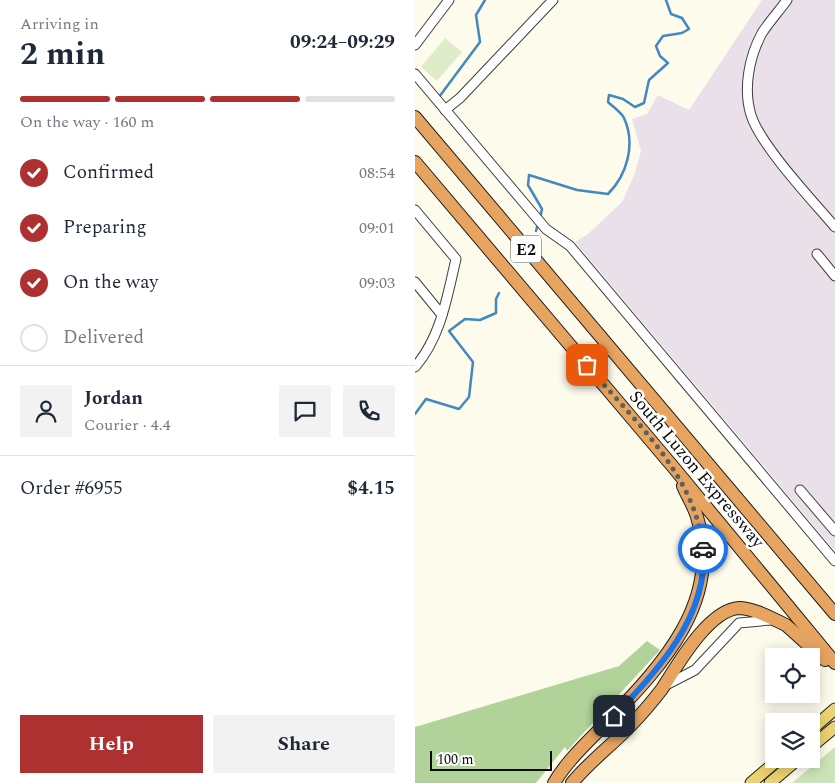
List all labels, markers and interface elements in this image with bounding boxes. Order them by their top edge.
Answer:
text: Arriving in [20,12,99,36]
text: 09:24–09:29 [290,28,395,57]
text: 2 min [20,30,105,79]
text: On the way · 160 m [20,110,154,134]
text: Confirmed [63,158,154,187]
icon: check [20,159,48,187]
text: 08:54 [359,161,395,185]
text: Preparing [63,213,147,242]
icon: check [20,214,48,242]
text: 09:01 [359,216,395,240]
road number: E2 [511,235,541,262]
text: On the way [63,268,159,297]
icon: check [20,269,48,297]
text: 09:03 [359,271,395,295]
text: Delivered [63,323,144,352]
pin [566,344,608,386]
icon: bag [573,351,601,379]
text: Jordan [84,384,143,413]
button: person [20,385,72,437]
button: chat [279,385,331,437]
button: phone [343,385,395,437]
street label: South Luzon Expressway [622,385,772,555]
text: Courier · 4.4 [84,413,171,437]
text: Order #6955 [20,474,123,503]
text: $4.15 [347,474,395,503]
courier [678,524,728,574]
icon: car [689,535,717,563]
map controls [765,648,820,768]
button: locate [765,648,820,703]
pin [593,695,635,737]
icon: home [600,702,628,730]
button: layers [765,713,820,768]
button: Help [20,715,203,773]
button: Share [213,715,395,773]
scale bar [430,748,553,771]
text: 100 m [437,749,474,770]

